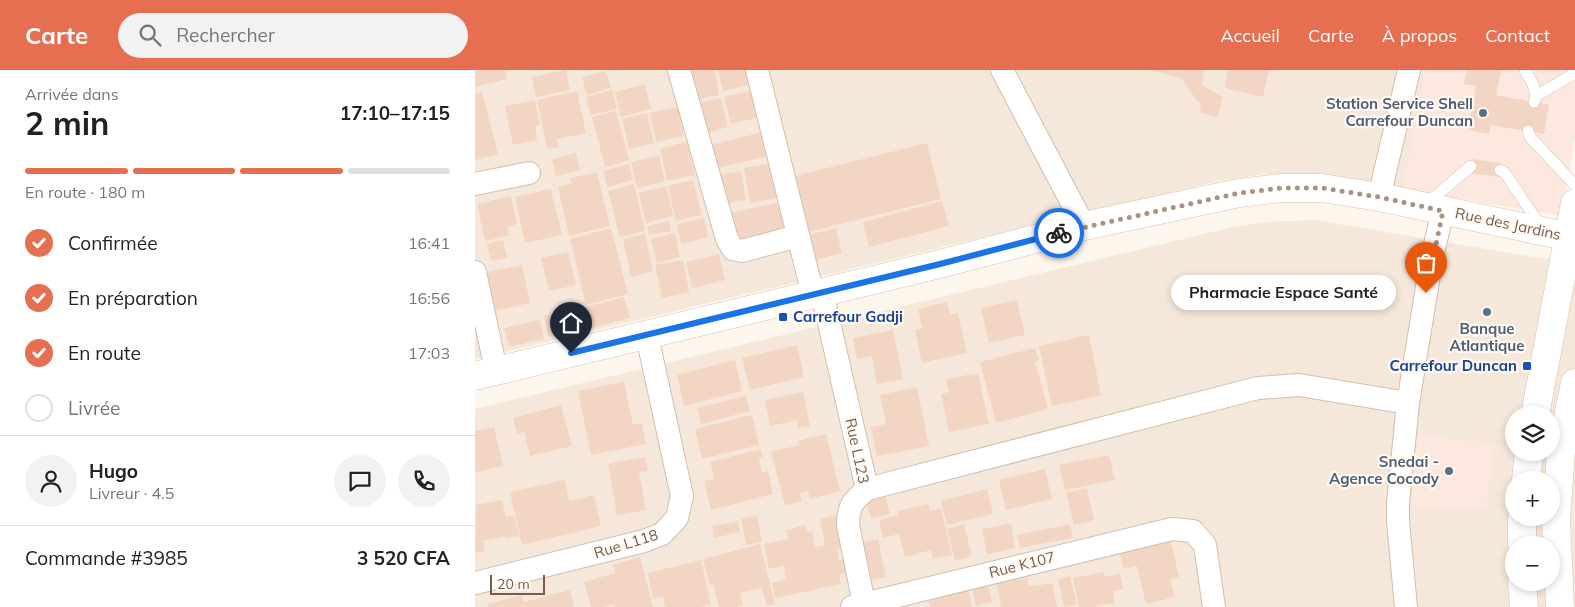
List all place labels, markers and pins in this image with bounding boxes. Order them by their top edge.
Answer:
place label: Station Service Shell Carrefour Duncan [1326,94,1473,130]
marker: Station Service Shell Carrefour Duncan [1477,107,1489,119]
pin [1405,242,1447,293]
callout: Pharmacie Espace Santé [1171,276,1396,310]
pin [550,302,592,353]
marker: Banque Atlantique [1481,306,1493,318]
place label: Carrefour Gadji [793,307,903,326]
marker: Carrefour Gadji [777,311,789,323]
place label: Banque Atlantique [1449,319,1525,355]
place label: Carrefour Duncan [1389,356,1517,375]
marker: Carrefour Duncan [1521,360,1533,372]
place label: Snedai - Agence Cocody [1329,452,1440,488]
marker: Snedai - Agence Cocody [1443,465,1455,477]

